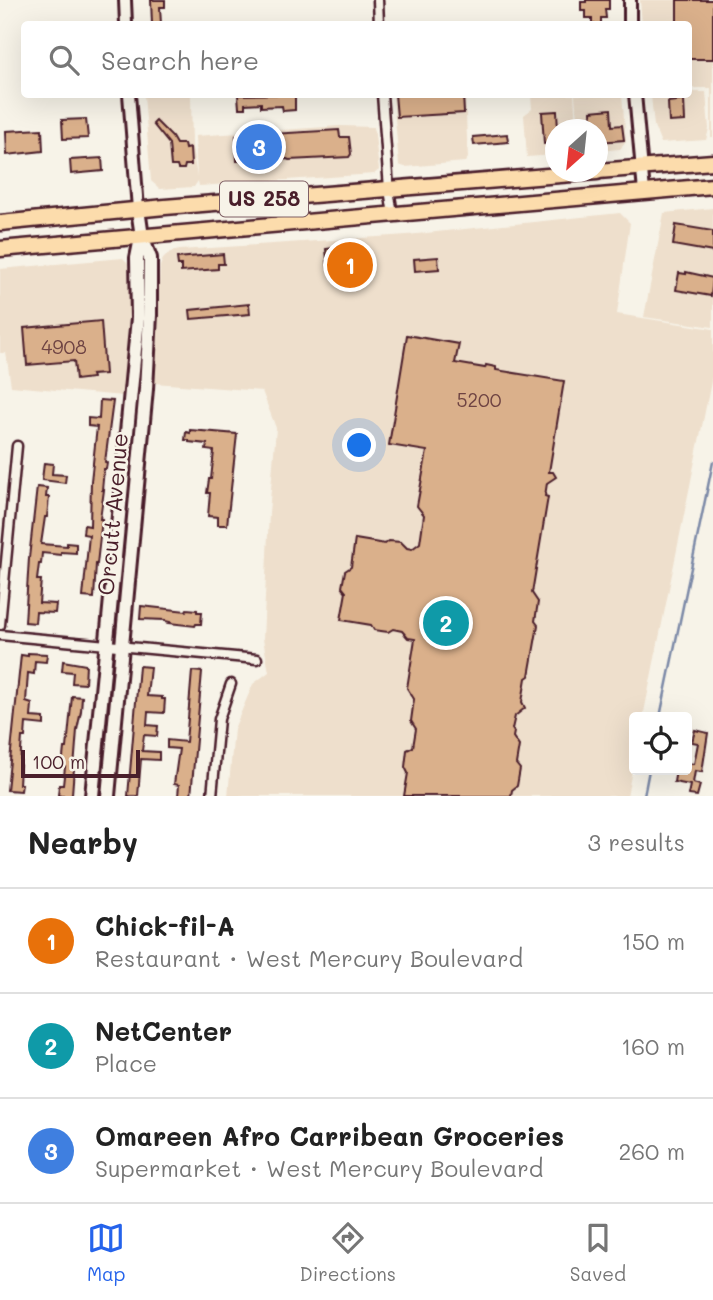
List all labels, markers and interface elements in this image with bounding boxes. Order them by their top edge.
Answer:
search box [21,21,692,98]
icon: search [45,41,83,79]
text: Search here [101,43,259,77]
north arrow [545,119,608,182]
pin: 3 [236,121,282,173]
road number: US 258 [220,182,308,216]
pin: 1 [327,239,373,291]
house number: 4908 [41,334,87,359]
house number: 5200 [456,387,502,412]
your location [342,428,376,462]
street label: Orcutt Avenue [90,431,134,596]
pin: 2 [423,597,469,649]
map controls [629,712,692,775]
button: locate [629,712,692,775]
scale bar [21,747,140,779]
text: 100 m [32,749,85,774]
text: Nearby [28,822,138,862]
text: 3 results [588,827,685,857]
text: Chick-fil-A [95,909,235,943]
text: 1 [46,926,56,956]
text: 150 m [621,926,685,956]
text: Restaurant · West Mercury Boulevard [95,943,523,973]
text: NetCenter [95,1014,232,1048]
text: 2 [45,1031,57,1061]
text: 160 m [621,1031,685,1061]
text: Place [95,1048,157,1078]
text: Omareen Afro Carribean Groceries [95,1119,564,1153]
text: 3 [44,1136,58,1166]
text: 260 m [618,1136,685,1166]
text: Supermarket · West Mercury Boulevard [95,1153,543,1183]
tab: Map [87,1219,126,1286]
tab: Directions [299,1219,396,1286]
tab: Saved [570,1219,626,1286]

